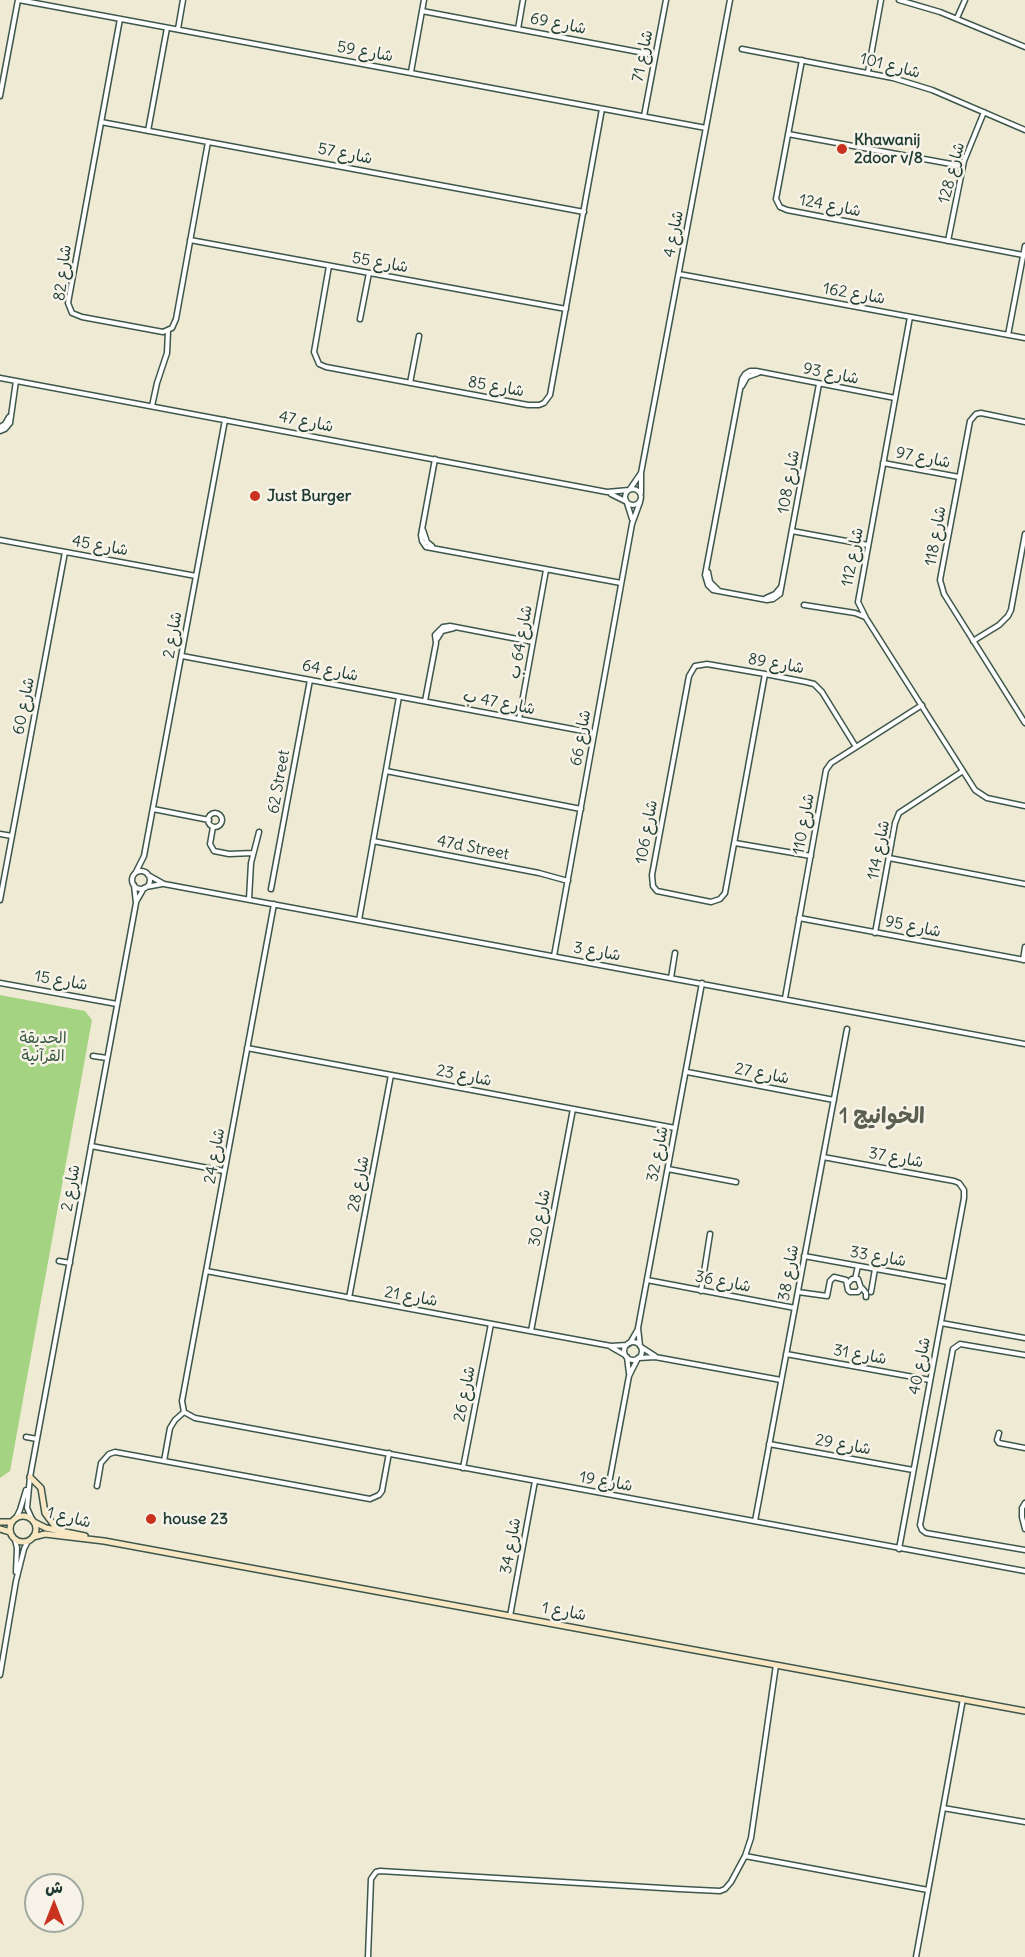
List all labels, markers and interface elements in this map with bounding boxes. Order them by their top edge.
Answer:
street label: شارع 69 [528,9,588,39]
street label: شارع 71 [629,28,657,84]
street label: شارع 59 [335,38,395,66]
street label: شارع 101 [858,49,922,83]
place label: Khawanij 2door v/8 [854,130,923,168]
street label: شارع 57 [316,139,374,169]
street label: شارع 128 [935,140,969,206]
marker: Khawanij 2door v/8 [835,142,849,156]
street label: شارع 124 [797,191,863,221]
street label: شارع 4 [660,209,688,259]
street label: شارع 82 [50,244,76,302]
street label: شارع 55 [350,249,410,277]
street label: شارع 162 [821,279,887,309]
street label: شارع 93 [801,359,861,389]
street label: شارع 85 [466,373,526,401]
street label: شارع 47 [277,407,335,437]
street label: شارع 97 [894,443,952,473]
street label: شارع 108 [774,449,804,515]
place label: Just Burger [267,486,351,506]
marker: Just Burger [248,489,262,503]
street label: شارع 118 [921,505,951,567]
street label: شارع 112 [838,526,868,588]
street label: شارع 45 [70,532,130,560]
street label: شارع 64 ب [505,604,537,680]
street label: شارع 2 [159,610,187,660]
street label: شارع 89 [746,650,806,678]
street label: شارع 64 [300,656,360,686]
street label: شارع 60 [9,676,39,736]
street label: شارع 47 ب [461,687,537,719]
street label: شارع 66 [567,708,595,768]
street label: 62 Street [264,749,294,815]
street label: شارع 110 [789,792,819,856]
street label: شارع 106 [632,799,662,865]
street label: شارع 114 [864,819,894,881]
street label: 47d Street [435,832,511,864]
street label: شارع 95 [883,912,943,942]
street label: شارع 3 [572,938,622,966]
street label: شارع 15 [33,967,89,995]
park label: الحديقة القرآنية [19,1028,67,1066]
street label: شارع 27 [733,1059,791,1089]
street label: شارع 23 [435,1061,493,1091]
district label: الخوانيج 1 [839,1104,925,1130]
street label: شارع 32 [643,1125,673,1183]
street label: شارع 24 [201,1127,229,1185]
street label: شارع 37 [867,1144,925,1172]
street label: شارع 28 [344,1154,374,1214]
street label: شارع 2 [57,1163,85,1213]
street label: شارع 30 [525,1188,555,1248]
street label: شارع 38 [775,1243,803,1303]
street label: شارع 33 [848,1243,908,1271]
street label: شارع 36 [693,1267,753,1297]
street label: شارع 21 [383,1283,439,1311]
street label: شارع 40 [905,1336,935,1396]
street label: شارع 31 [832,1341,888,1369]
street label: شارع 26 [450,1364,480,1424]
street label: شارع 29 [814,1431,872,1459]
street label: شارع 19 [578,1468,634,1496]
street label: شارع 1 [45,1503,93,1533]
place label: house 23 [163,1509,228,1529]
marker: house 23 [144,1512,158,1526]
street label: شارع 34 [497,1516,525,1576]
street label: شارع 1 [540,1599,588,1625]
north arrow [24,1873,84,1933]
text: ش [45,1877,63,1897]

